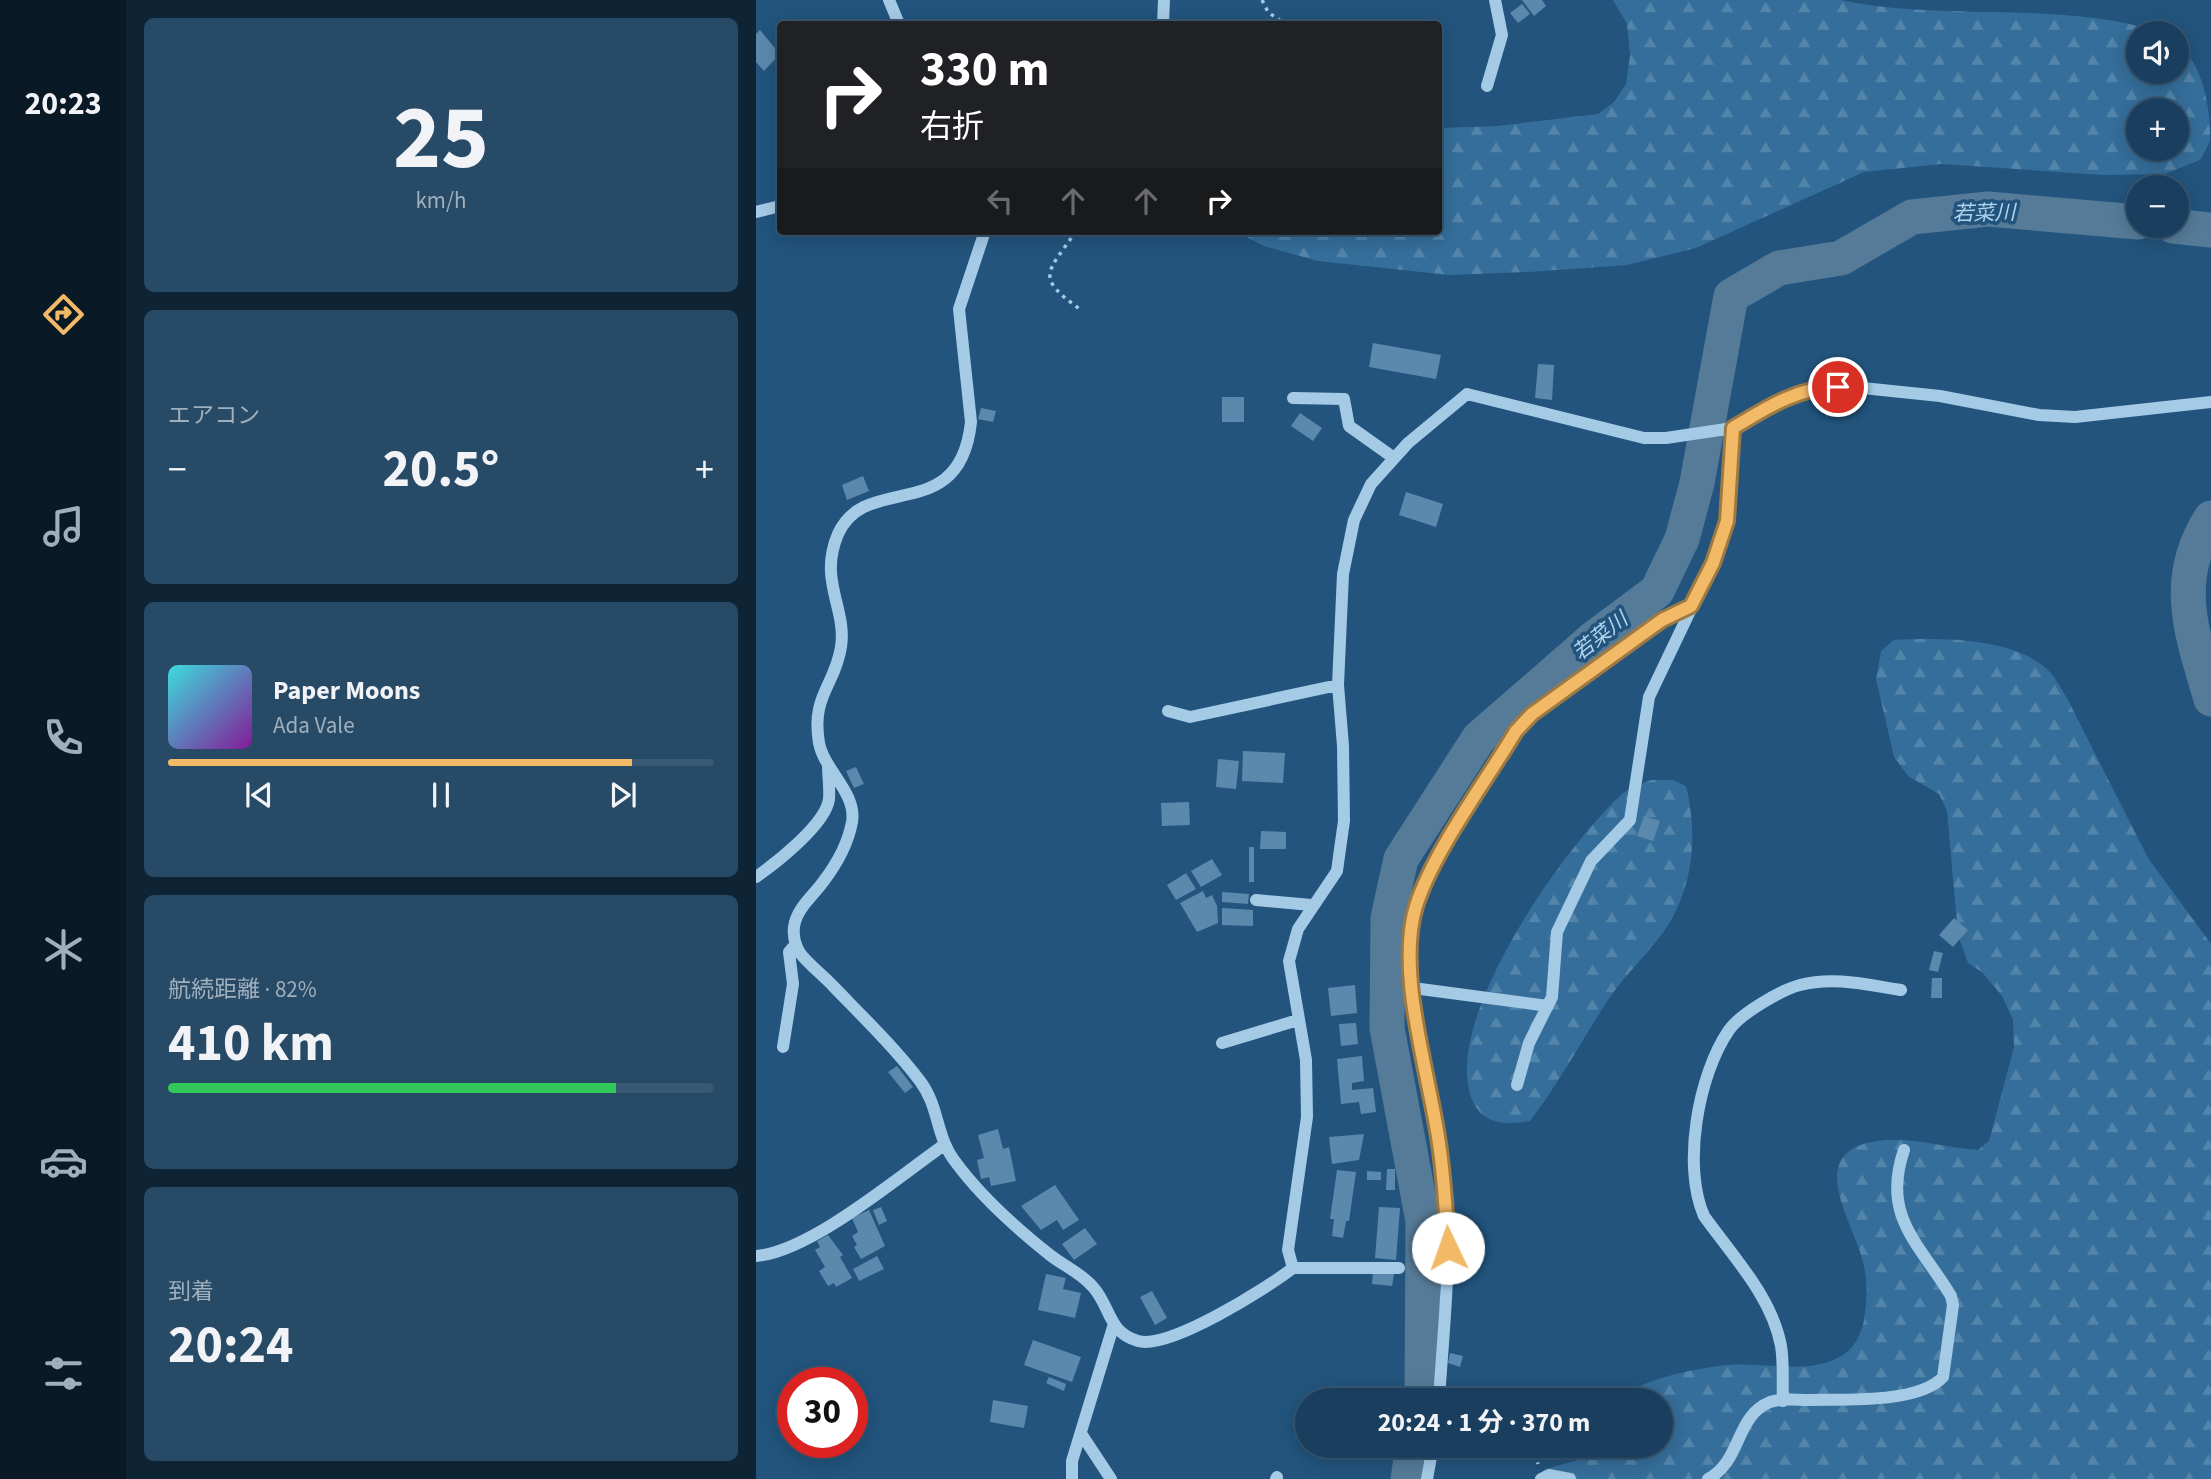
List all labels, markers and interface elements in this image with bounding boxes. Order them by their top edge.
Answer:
map controls [2126,21,2189,238]
button: sound [2126,21,2189,84]
text: 330 m [920,35,1049,105]
icon: right [805,49,896,140]
text: 25 [393,74,489,203]
text: 20:23 [24,81,102,127]
button: + [2126,98,2189,161]
text: 右折 [920,104,984,150]
button: − [2126,175,2189,238]
icon: left [981,182,1019,220]
icon: ahead [1054,182,1092,220]
icon: ahead [1127,182,1165,220]
icon: right [1200,182,1238,220]
text: km/h [415,184,467,217]
water label: 若菜川 [1952,197,2018,229]
icon: directions [39,290,88,339]
pin [1808,357,1868,417]
icon: arrive [1819,368,1857,406]
text: エアコン [168,399,260,432]
text: 20.5° [383,433,499,507]
text: − [168,443,187,497]
text: + [695,443,714,497]
icon: music [39,502,88,551]
water label: 若菜川 [1566,604,1636,667]
text: Paper Moons [273,672,420,709]
text: Ada Vale [273,709,355,742]
icon: phone [39,713,88,762]
icon: previous [240,776,278,814]
icon: pause [422,776,460,814]
icon: next [604,776,642,814]
icon: climate [39,925,88,974]
text: 航続距離 · 82% [168,973,317,1006]
text: 410 km [168,1007,334,1081]
icon: car [39,1137,88,1186]
position arrow [1411,1211,1485,1285]
text: 到着 [168,1275,214,1308]
text: 20:24 [168,1309,293,1383]
icon: filters [39,1349,88,1398]
speed limit sign: 30 [777,1367,868,1458]
text: 20:24 · 1 分 · 370 m [1378,1404,1590,1441]

